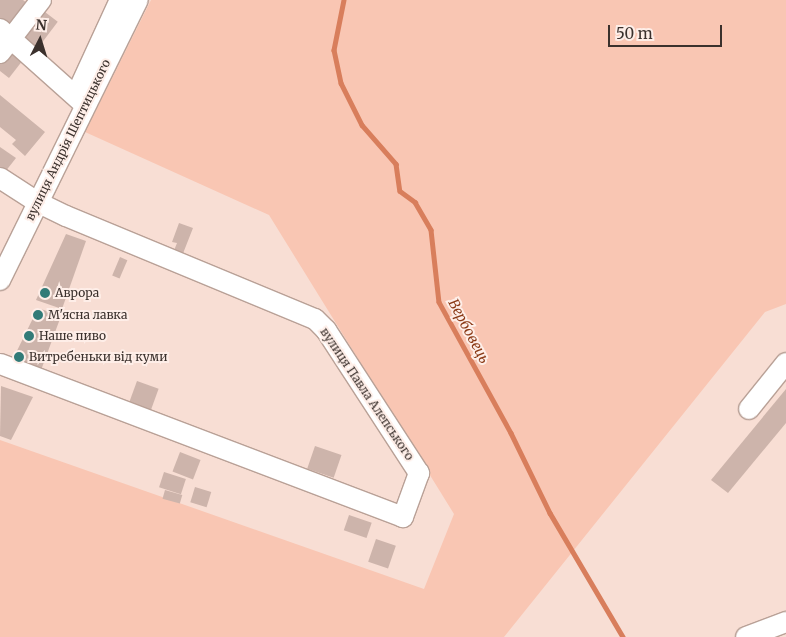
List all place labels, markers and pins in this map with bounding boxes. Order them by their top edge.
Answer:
place label: Аврора [55,286,99,300]
marker: Аврора [39,287,51,299]
place label: М'ясна лавка [48,308,127,322]
marker: М'ясна лавка [32,309,44,321]
place label: Наше пиво [39,329,106,343]
marker: Наше пиво [23,330,35,342]
place label: Витребеньки від куми [29,350,167,364]
marker: Витребеньки від куми [13,351,25,363]

